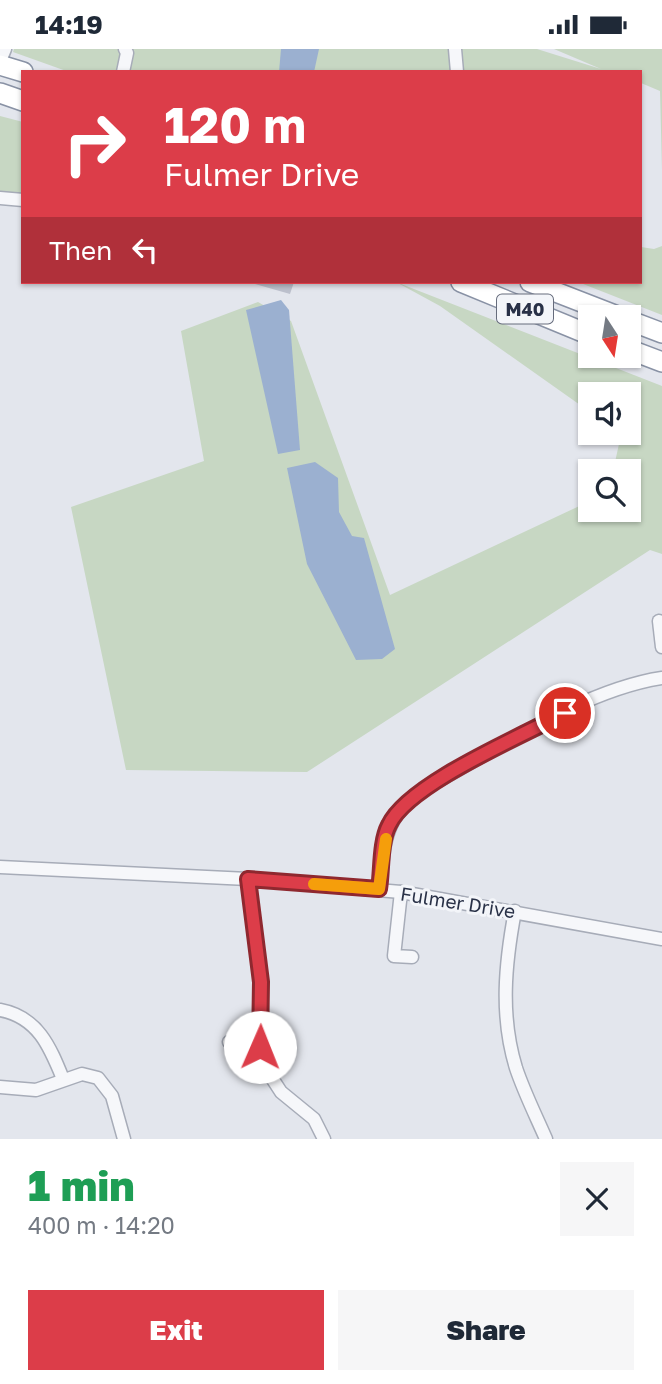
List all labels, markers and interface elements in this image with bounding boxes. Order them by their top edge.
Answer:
text: 14:19 [35,9,103,40]
text: 120 m [164,95,306,154]
icon: right [49,98,140,189]
text: Fulmer Drive [164,155,359,193]
icon: left [126,231,164,269]
text: Then [49,235,112,266]
road number: M40 [497,295,553,323]
north arrow [578,305,640,367]
map controls [578,305,641,522]
button: sound [578,382,641,445]
button: search [578,459,641,522]
pin [535,683,595,743]
icon: arrive [546,694,584,732]
street label: Fulmer Drive [399,882,517,922]
position arrow [223,1010,297,1084]
text: 1 min [28,1160,135,1210]
button: close [560,1162,634,1236]
text: 400 m · 14:20 [28,1211,175,1239]
button: Exit [28,1290,324,1370]
button: Share [338,1290,634,1370]

